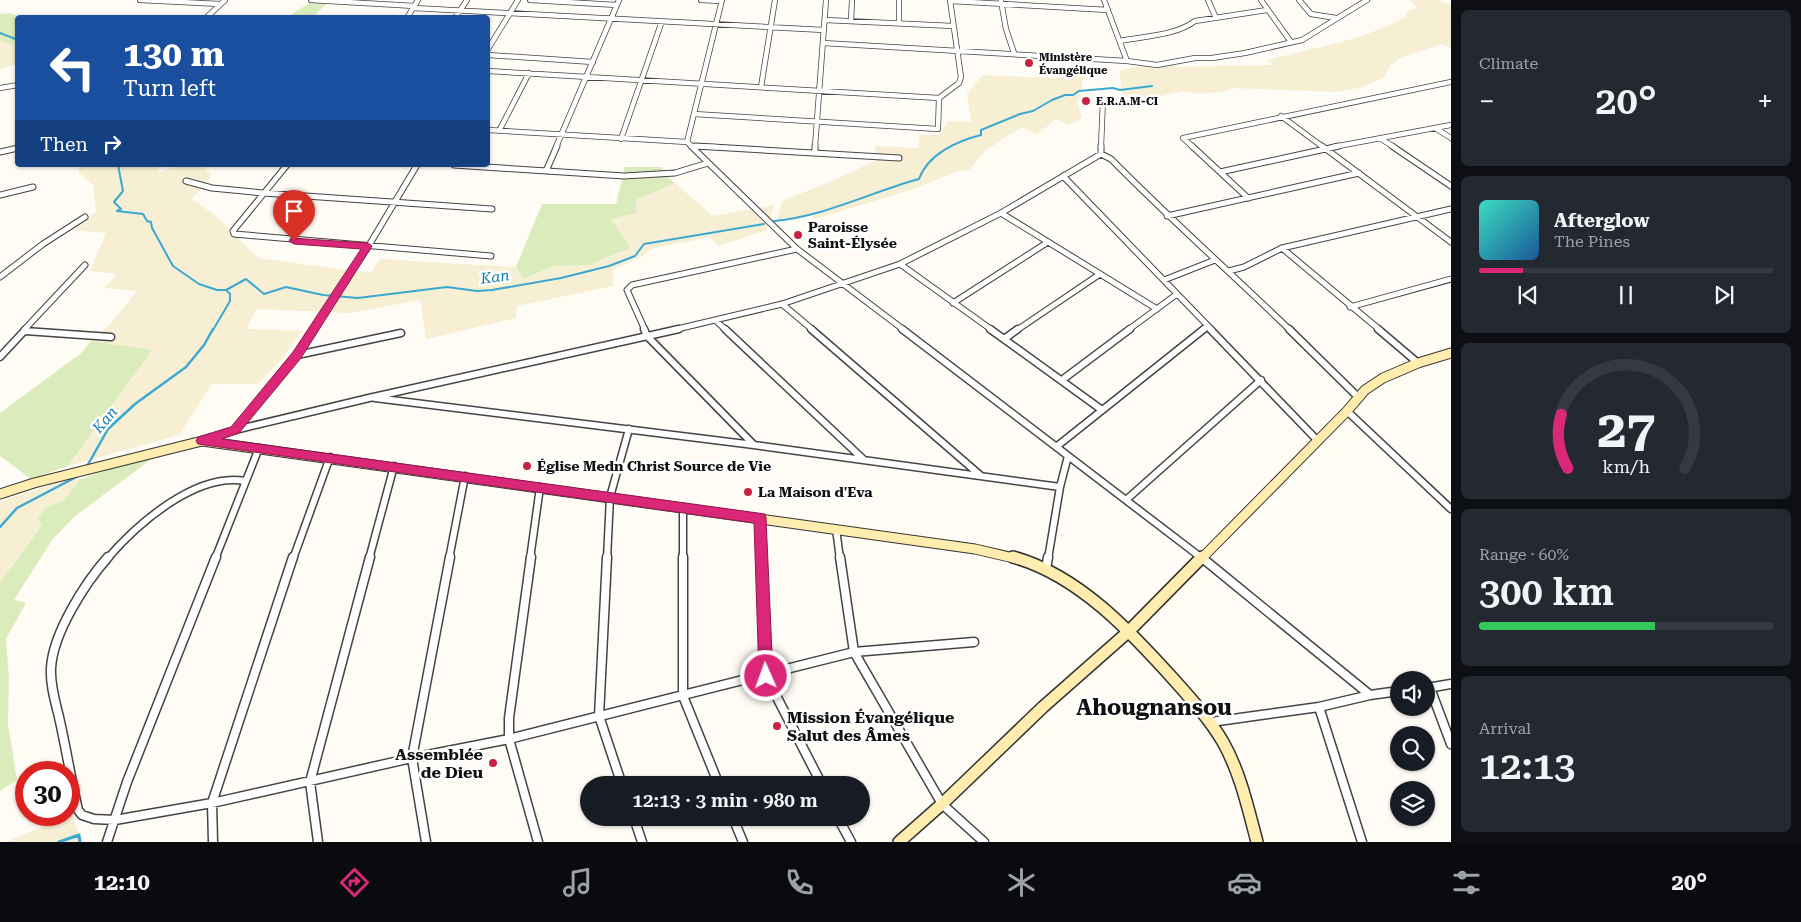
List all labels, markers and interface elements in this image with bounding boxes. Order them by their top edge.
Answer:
text: 130 m [123,34,224,75]
icon: left [40,35,105,100]
place label: Ministère Évangélique [1039,51,1108,77]
text: Climate [1479,54,1538,73]
marker: Ministère Évangélique [1023,57,1035,69]
text: Turn left [123,76,216,101]
text: 20° [1595,79,1657,123]
text: − [1479,85,1495,118]
text: + [1757,85,1773,118]
marker: E.R.A.M-CI [1080,95,1092,107]
place label: E.R.A.M-CI [1096,95,1159,108]
icon: right [98,130,126,158]
text: Then [40,133,88,156]
pin [273,190,315,241]
icon: arrive [280,197,308,225]
text: Afterglow [1554,209,1650,232]
place label: Paroisse Saint-Élysée [808,219,897,251]
marker: Paroisse Saint-Élysée [792,229,804,241]
text: The Pines [1554,232,1630,251]
water label: Kan [478,266,511,288]
icon: previous [1514,281,1542,309]
icon: pause [1612,281,1640,309]
icon: next [1710,281,1738,309]
text: 27 [1597,399,1655,460]
water label: Kan [88,403,121,438]
text: km/h [1602,456,1650,477]
place label: Église Medn Christ Source de Vie [537,458,771,474]
marker: Église Medn Christ Source de Vie [521,460,533,472]
place label: La Maison d'Eva [758,484,873,500]
marker: La Maison d'Eva [742,486,754,498]
text: Range · 60% [1479,545,1569,564]
text: 300 km [1479,570,1614,614]
position arrow [739,649,791,701]
map controls [1390,671,1435,826]
button: sound [1390,671,1435,716]
district label: Ahougnansou [1076,695,1232,720]
place label: Mission Évangélique Salut des Âmes [787,708,954,745]
text: Arrival [1479,719,1531,738]
marker: Mission Évangélique Salut des Âmes [771,720,783,732]
button: search [1390,726,1435,771]
text: 12:13 [1479,744,1575,788]
place label: Assemblée de Dieu [395,745,483,782]
marker: Assemblée de Dieu [487,757,499,769]
speed limit sign: 30 [15,761,80,826]
button: layers [1390,781,1435,826]
text: 12:13 · 3 min · 980 m [632,789,818,812]
icon: directions [337,865,372,900]
icon: music [560,865,595,900]
icon: phone [782,865,817,900]
icon: climate [1004,865,1039,900]
icon: car [1227,865,1262,900]
icon: filters [1449,865,1484,900]
text: 12:10 [94,870,150,895]
text: 20° [1672,870,1707,895]

